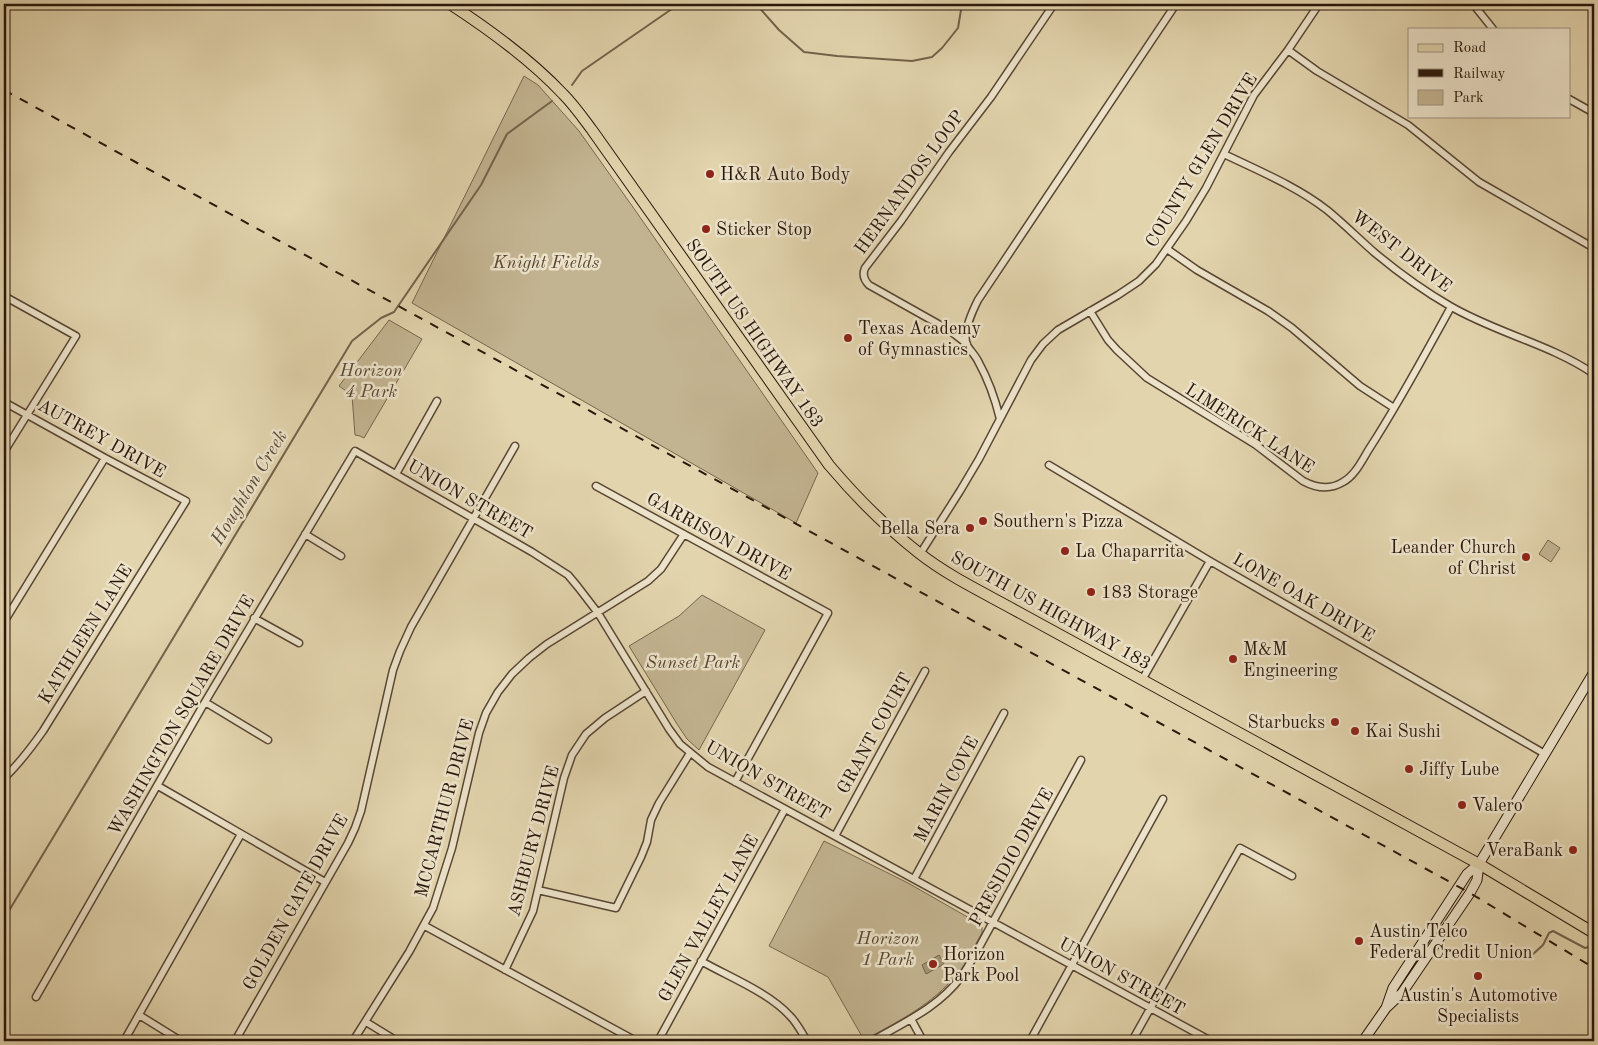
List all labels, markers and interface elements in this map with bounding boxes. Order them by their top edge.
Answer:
legend [1408,28,1570,118]
text: Road [1453,41,1487,56]
text: Railway [1453,67,1506,82]
street label: COUNTY GLEN DRIVE [1143,70,1261,251]
text: Park [1453,91,1484,106]
street label: HERNANDOS LOOP [852,107,968,258]
place label: H&R Auto Body [720,166,851,184]
marker: H&R Auto Body [704,168,716,180]
street label: WEST DRIVE [1348,207,1455,296]
place label: Sticker Stop [716,221,812,239]
marker: Sticker Stop [700,223,712,235]
street label: SOUTH US HIGHWAY 183 [682,236,826,431]
park label: Knight Fields [492,254,600,272]
place label: Texas Academy of Gymnastics [858,320,981,359]
marker: Texas Academy of Gymnastics [842,332,854,344]
park label: Horizon 4 Park [339,362,403,401]
street label: LIMERICK LANE [1182,381,1317,477]
street label: AUTREY DRIVE [35,396,168,481]
water label: Houghton Creek [208,427,292,550]
street label: UNION STREET [404,457,535,543]
street label: GARRISON DRIVE [643,490,794,584]
place label: Southern's Pizza [993,513,1123,531]
marker: Southern's Pizza [977,515,989,527]
place label: Bella Sera [880,520,960,538]
marker: Bella Sera [964,522,976,534]
place label: Leander Church of Christ [1390,539,1516,578]
place label: La Chaparrita [1075,543,1185,561]
marker: La Chaparrita [1059,545,1071,557]
street label: SOUTH US HIGHWAY 183 [947,548,1154,673]
street label: LONE OAK DRIVE [1230,550,1377,646]
marker: Leander Church of Christ [1520,551,1532,563]
street label: KATHLEEN LANE [36,562,136,707]
place label: 183 Storage [1101,584,1198,602]
marker: 183 Storage [1085,586,1097,598]
street label: WASHINGTON SQUARE DRIVE [105,592,258,839]
place label: M&M Engineering [1243,641,1338,680]
marker: M&M Engineering [1227,653,1239,665]
park label: Sunset Park [646,654,741,672]
street label: GRANT COURT [834,670,916,797]
place label: Starbucks [1247,714,1325,732]
marker: Starbucks [1329,716,1341,728]
street label: MCCARTHUR DRIVE [412,717,478,900]
place label: Kai Sushi [1365,723,1441,741]
marker: Kai Sushi [1349,725,1361,737]
street label: MARIN COVE [911,733,982,845]
street label: UNION STREET [702,738,833,824]
place label: Jiffy Lube [1419,761,1499,779]
marker: Jiffy Lube [1403,763,1415,775]
street label: ASHBURY DRIVE [505,764,563,919]
street label: PRESIDIO DRIVE [966,785,1057,930]
place label: Valero [1472,797,1523,815]
marker: Valero [1456,799,1468,811]
street label: GOLDEN GATE DRIVE [240,811,352,994]
street label: GLEN VALLEY LANE [655,832,762,1005]
place label: VeraBank [1486,842,1563,860]
marker: VeraBank [1567,844,1579,856]
place label: Austin Telco Federal Credit Union [1369,923,1533,962]
park label: Horizon 1 Park [856,930,920,969]
street label: UNION STREET [1055,935,1188,1019]
marker: Austin Telco Federal Credit Union [1353,935,1365,947]
place label: Horizon Park Pool [943,946,1019,985]
marker: Horizon Park Pool [927,958,939,970]
marker: Austin's Automotive Specialists [1472,970,1484,982]
place label: Austin's Automotive Specialists [1398,987,1558,1026]

